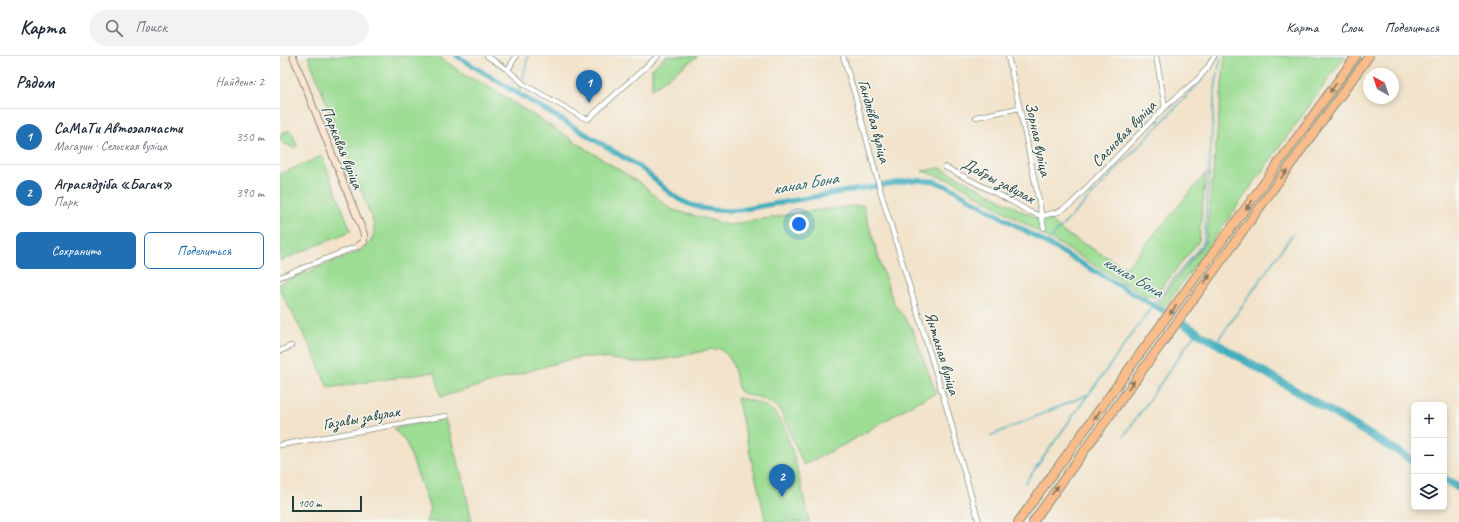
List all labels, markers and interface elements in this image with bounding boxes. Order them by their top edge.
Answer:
search box [89,10,369,46]
text: Карта [20,16,65,40]
icon: search [103,17,125,39]
text: Поиск [135,18,167,37]
text: Карта [1286,19,1318,36]
text: Слои [1340,19,1363,36]
text: Поделиться [1385,19,1439,36]
north arrow [1363,68,1399,104]
pin: 1 [576,70,602,103]
text: Рядом [16,72,54,93]
text: Найдено: 2 [216,74,264,90]
street label: Гандлёвая вуліца [853,77,895,166]
one-way arrow [1329,82,1337,93]
street label: Сасновая вуліца [1087,95,1161,171]
street label: Зорная вуліца [1020,100,1056,179]
street label: Паркавая вуліца [316,103,368,193]
text: СаМаТи Автоэапчасти [54,119,182,138]
text: 1 [26,129,32,145]
text: 350 m [236,129,264,145]
text: Магазин · Сельская вуліца [54,138,167,154]
street label: Добры завулак [959,153,1040,209]
water label: канал Бона [771,167,841,200]
one-way arrow [1280,169,1288,179]
text: Аграсядзіба «Багач» [54,175,172,194]
text: 2 [26,185,32,201]
text: 390 m [236,185,264,201]
text: Парк [54,194,77,210]
one-way arrow [1245,199,1253,210]
your location [789,214,809,234]
button: Сохранить [16,232,136,269]
button: Поделиться [144,232,264,269]
water label: канал Бона [1099,251,1168,303]
one-way arrow [1203,274,1212,285]
one-way arrow [1169,305,1177,315]
street label: Янтаная вуліца [920,309,964,398]
one-way arrow [1127,380,1135,390]
street label: Газавы завулак [321,401,403,435]
map controls [1411,402,1447,510]
button: + [1411,402,1447,438]
one-way arrow [1092,410,1101,421]
button: − [1411,438,1447,474]
pin: 2 [769,464,795,497]
button: layers [1411,474,1447,510]
one-way arrow [1051,485,1060,496]
scale bar [292,494,362,513]
text: 100 m [298,496,322,510]

